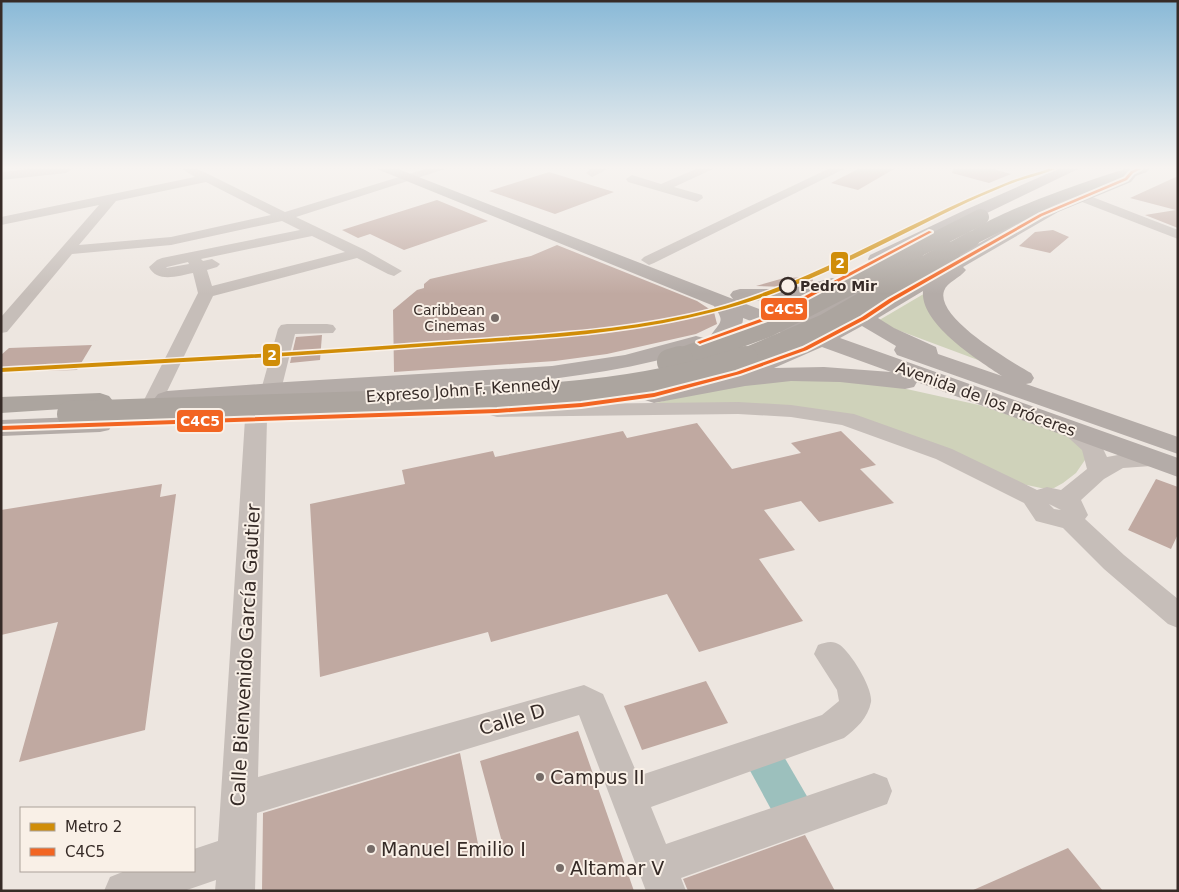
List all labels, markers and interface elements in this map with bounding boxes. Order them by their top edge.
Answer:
line badge: 2 [830,251,849,275]
text: 2 [835,255,845,271]
marker: Pedro Mir [779,277,797,295]
place label: Pedro Mir [800,278,877,294]
line badge: C4C5 [760,297,808,321]
text: C4C5 [764,301,804,317]
place label: Caribbean Cinemas [413,302,485,334]
marker: Caribbean Cinemas [489,312,501,324]
line badge: 2 [262,343,281,367]
text: 2 [267,347,277,363]
street label: Avenida de los Próceres [893,358,1079,440]
street label: Expreso John F. Kennedy [365,374,561,406]
line badge: C4C5 [176,409,224,433]
text: C4C5 [180,413,220,429]
street label: Calle Bienvenido García Gautier [226,503,264,807]
street label: Calle D [476,699,548,739]
place label: Campus II [550,766,645,788]
marker: Campus II [534,771,546,783]
legend [20,807,195,872]
text: Metro 2 [65,818,122,836]
place label: Manuel Emilio I [381,838,526,860]
text: C4C5 [65,843,105,861]
marker: Manuel Emilio I [365,843,377,855]
place label: Altamar V [570,857,664,879]
marker: Altamar V [554,862,566,874]

